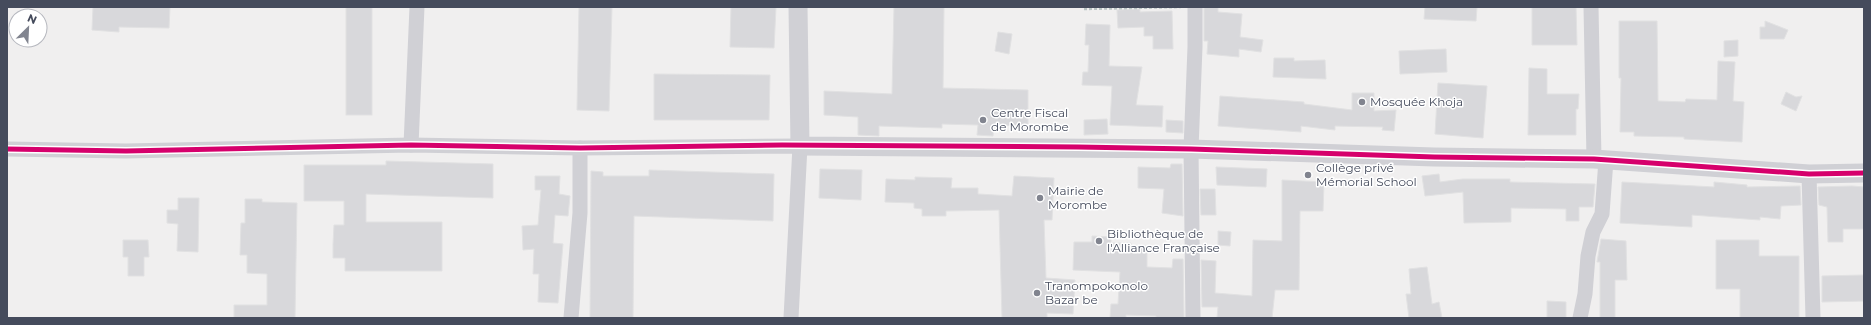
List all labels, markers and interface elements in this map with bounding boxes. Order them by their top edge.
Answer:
north arrow [8,8,48,48]
text: N [25,11,39,27]
place label: Mosquée Khoja [1370,94,1463,109]
marker: Mosquée Khoja [1357,97,1367,107]
place label: Centre Fiscal de Morombe [991,105,1069,134]
marker: Centre Fiscal de Morombe [978,115,988,125]
place label: Collège privé Mémorial School [1316,160,1417,189]
marker: Collège privé Mémorial School [1303,170,1313,180]
place label: Mairie de Morombe [1048,183,1107,212]
marker: Mairie de Morombe [1035,193,1045,203]
place label: Bibliothèque de l'Alliance Française [1107,226,1220,255]
marker: Bibliothèque de l'Alliance Française [1094,236,1104,246]
place label: Tranompokonolo Bazar be [1045,278,1148,307]
marker: Tranompokonolo Bazar be [1032,288,1042,298]

